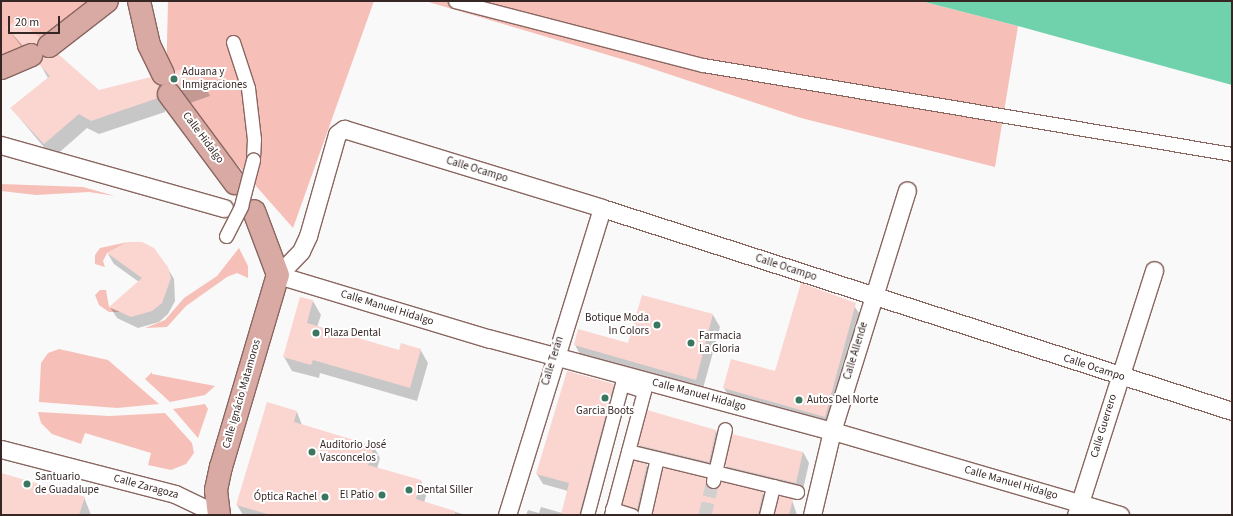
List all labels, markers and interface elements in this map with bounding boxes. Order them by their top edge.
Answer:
scale bar [10,8,62,34]
text: 20 m [15,14,39,31]
place label: Aduana y Inmigraciones [182,66,247,92]
marker: Aduana y Inmigraciones [169,74,179,84]
street label: Calle Hidalgo [179,110,227,166]
street label: Calle Ocampo [444,154,510,186]
street label: Calle Ocampo [754,252,818,284]
street label: Calle Manuel Hidalgo [339,288,435,328]
place label: Botique Moda In Colors [585,312,649,338]
marker: Botique Moda In Colors [652,320,662,330]
street label: Calle Allende [841,321,871,381]
place label: Plaza Dental [324,326,381,340]
marker: Plaza Dental [311,328,321,338]
place label: Farmacia La Gloria [699,330,741,356]
street label: Calle Terán [539,335,567,387]
street label: Calle Ignácio Matamoros [220,338,264,450]
marker: Farmacia La Gloria [686,338,696,348]
street label: Calle Ocampo [1062,352,1126,384]
street label: Calle Manuel Hidalgo [651,376,747,414]
marker: Garcia Boots [600,393,610,403]
place label: Autos Del Norte [807,393,878,407]
street label: Calle Guerrero [1088,393,1120,459]
marker: Autos Del Norte [794,395,804,405]
place label: Garcia Boots [576,404,634,418]
place label: Auditorio José Vasconcelos [320,439,386,465]
marker: Auditorio José Vasconcelos [307,447,317,457]
street label: Calle Manuel Hidalgo [963,463,1059,503]
place label: Santuario de Guadalupe [35,471,99,497]
street label: Calle Zaragoza [112,472,180,502]
marker: Santuario de Guadalupe [22,479,32,489]
place label: Dental Siller [417,483,473,497]
marker: Dental Siller [404,485,414,495]
place label: El Patio [340,488,374,502]
place label: Óptica Rachel [254,490,317,504]
marker: El Patio [377,490,387,500]
marker: Óptica Rachel [320,492,330,502]

